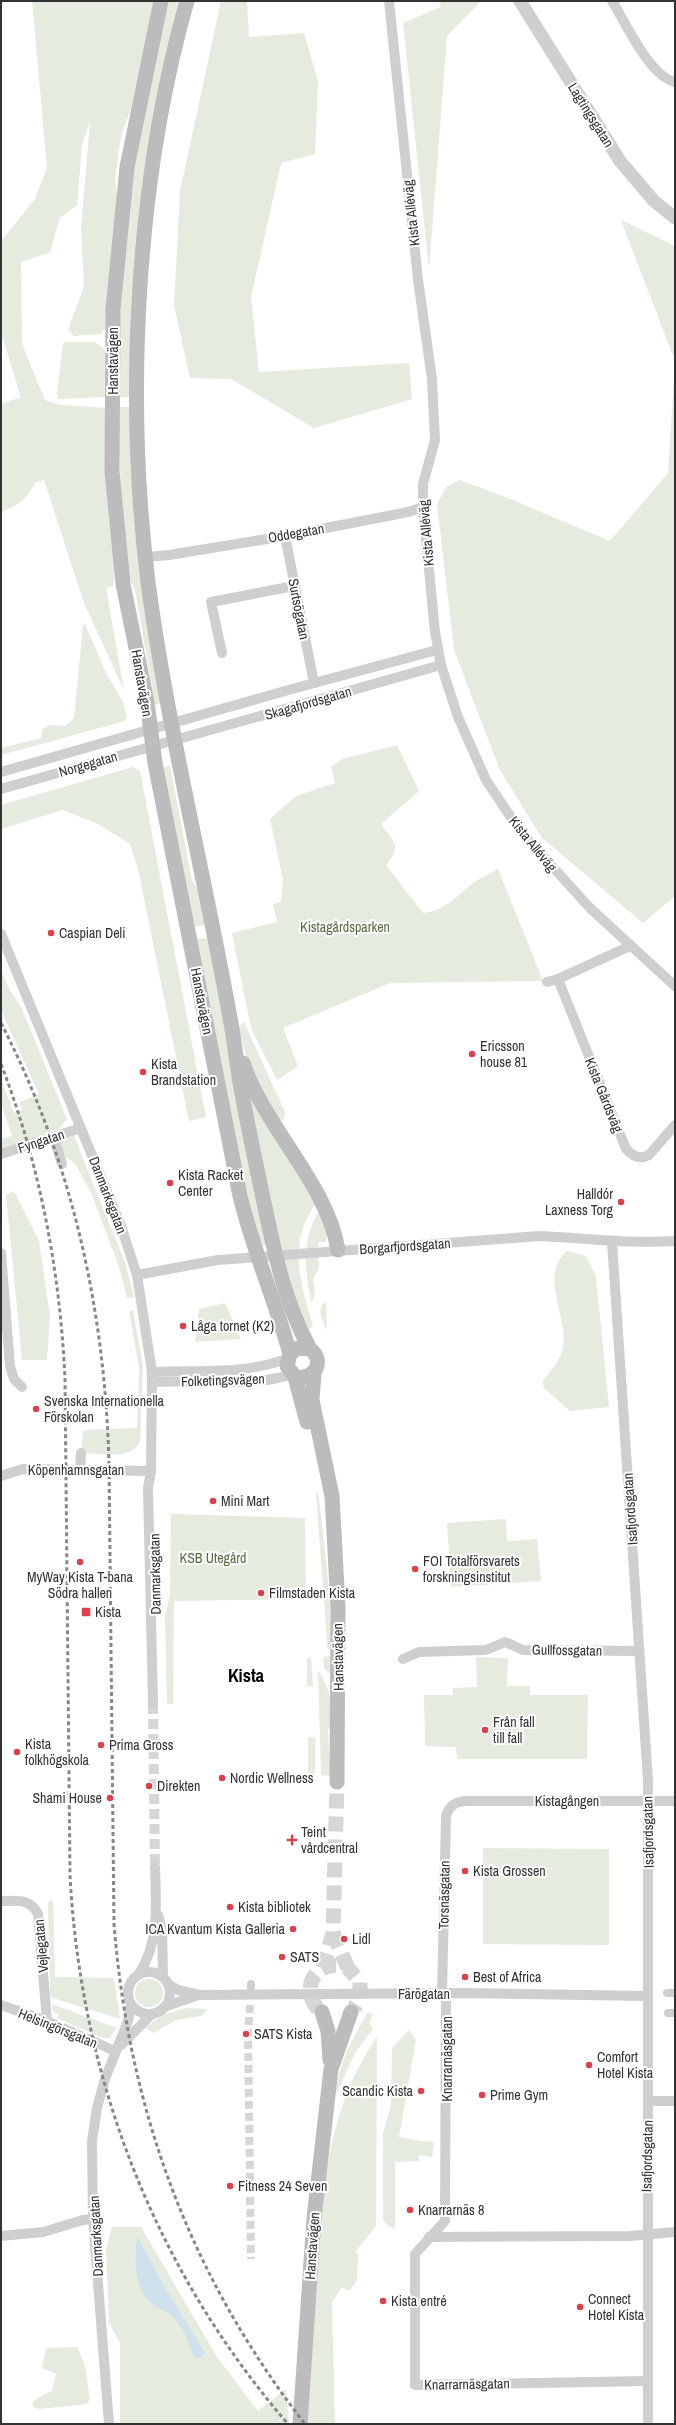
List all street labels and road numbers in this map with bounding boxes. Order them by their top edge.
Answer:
street label: Lagtingsgatan [564,79,618,151]
street label: Kista Alléväg [399,178,423,247]
street label: Hanstavägen [104,327,122,395]
street label: Kista Alléväg [414,499,438,567]
street label: Oddegatan [266,519,326,547]
street label: Surtsögatan [284,577,314,641]
street label: Hanstavägen [127,648,157,718]
street label: Skagafjordsgatan [263,682,353,724]
street label: Norgegatan [57,747,119,781]
street label: Kista Alléväg [505,813,561,876]
street label: Hanstavägen [187,966,217,1036]
street label: Kista Gårdsväg [581,1055,627,1136]
street label: Fyngatan [15,1125,67,1157]
street label: Danmarksgatan [85,1154,131,1236]
street label: Borgarfjordsgatan [359,1234,451,1258]
street label: Folketingsvägen [181,1370,265,1390]
street label: Köpenhamnsgatan [28,1461,124,1479]
street label: Isafjordsgatan [619,1472,641,1546]
street label: Danmarksgatan [145,1533,165,1615]
street label: Hanstavägen [328,1623,348,1691]
street label: Gullfossgatan [532,1640,602,1660]
street label: Kistagången [535,1792,599,1810]
street label: Isafjordsgatan [638,1796,658,1868]
street label: Torsnäsgatan [434,1860,454,1930]
street label: Vejlegatan [30,1919,52,1973]
street label: Färögatan [398,1985,450,2003]
street label: Helsingörsgatan [16,2004,100,2052]
street label: Knarrarnäsgatan [438,2016,456,2102]
street label: Isafjordsgatan [637,2120,657,2192]
street label: Danmarksgatan [85,2195,107,2277]
street label: Hanstavägen [301,2212,323,2280]
street label: Knarrarnäsgatan [424,2374,510,2394]

